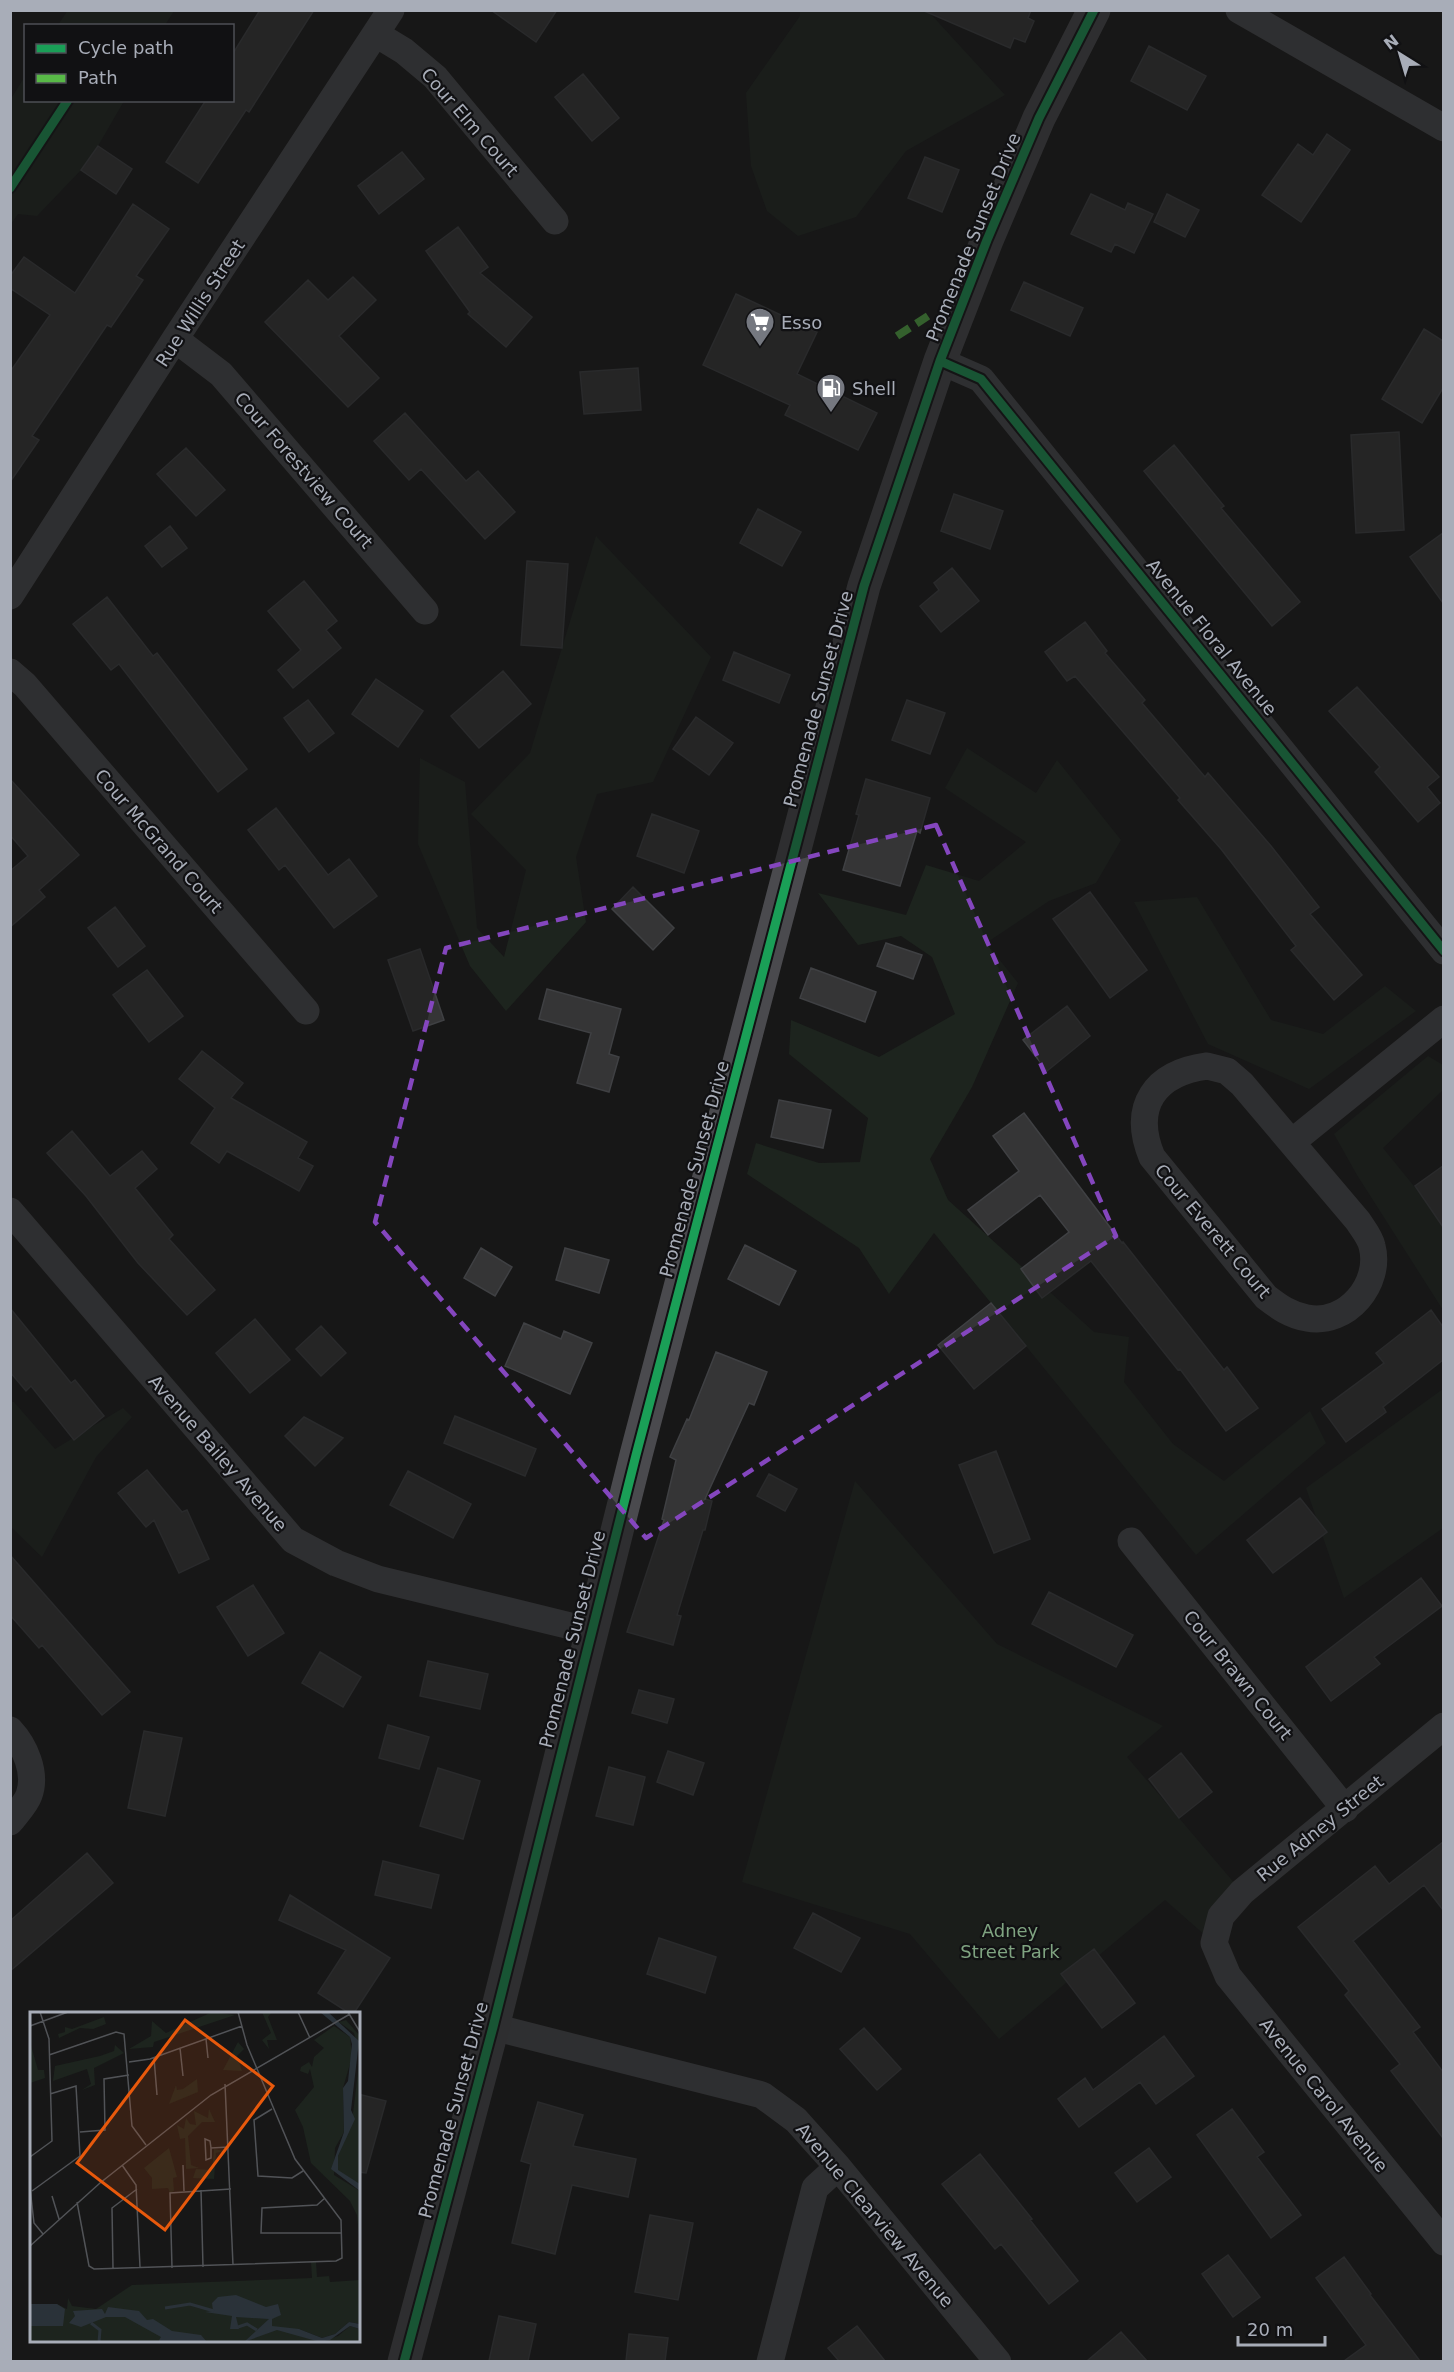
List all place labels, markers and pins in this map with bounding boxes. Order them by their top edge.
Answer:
supermarket icon: Esso [744,306,776,348]
place label: Esso [781,312,822,333]
fuel station icon: Shell [815,372,847,414]
place label: Shell [852,378,896,399]

